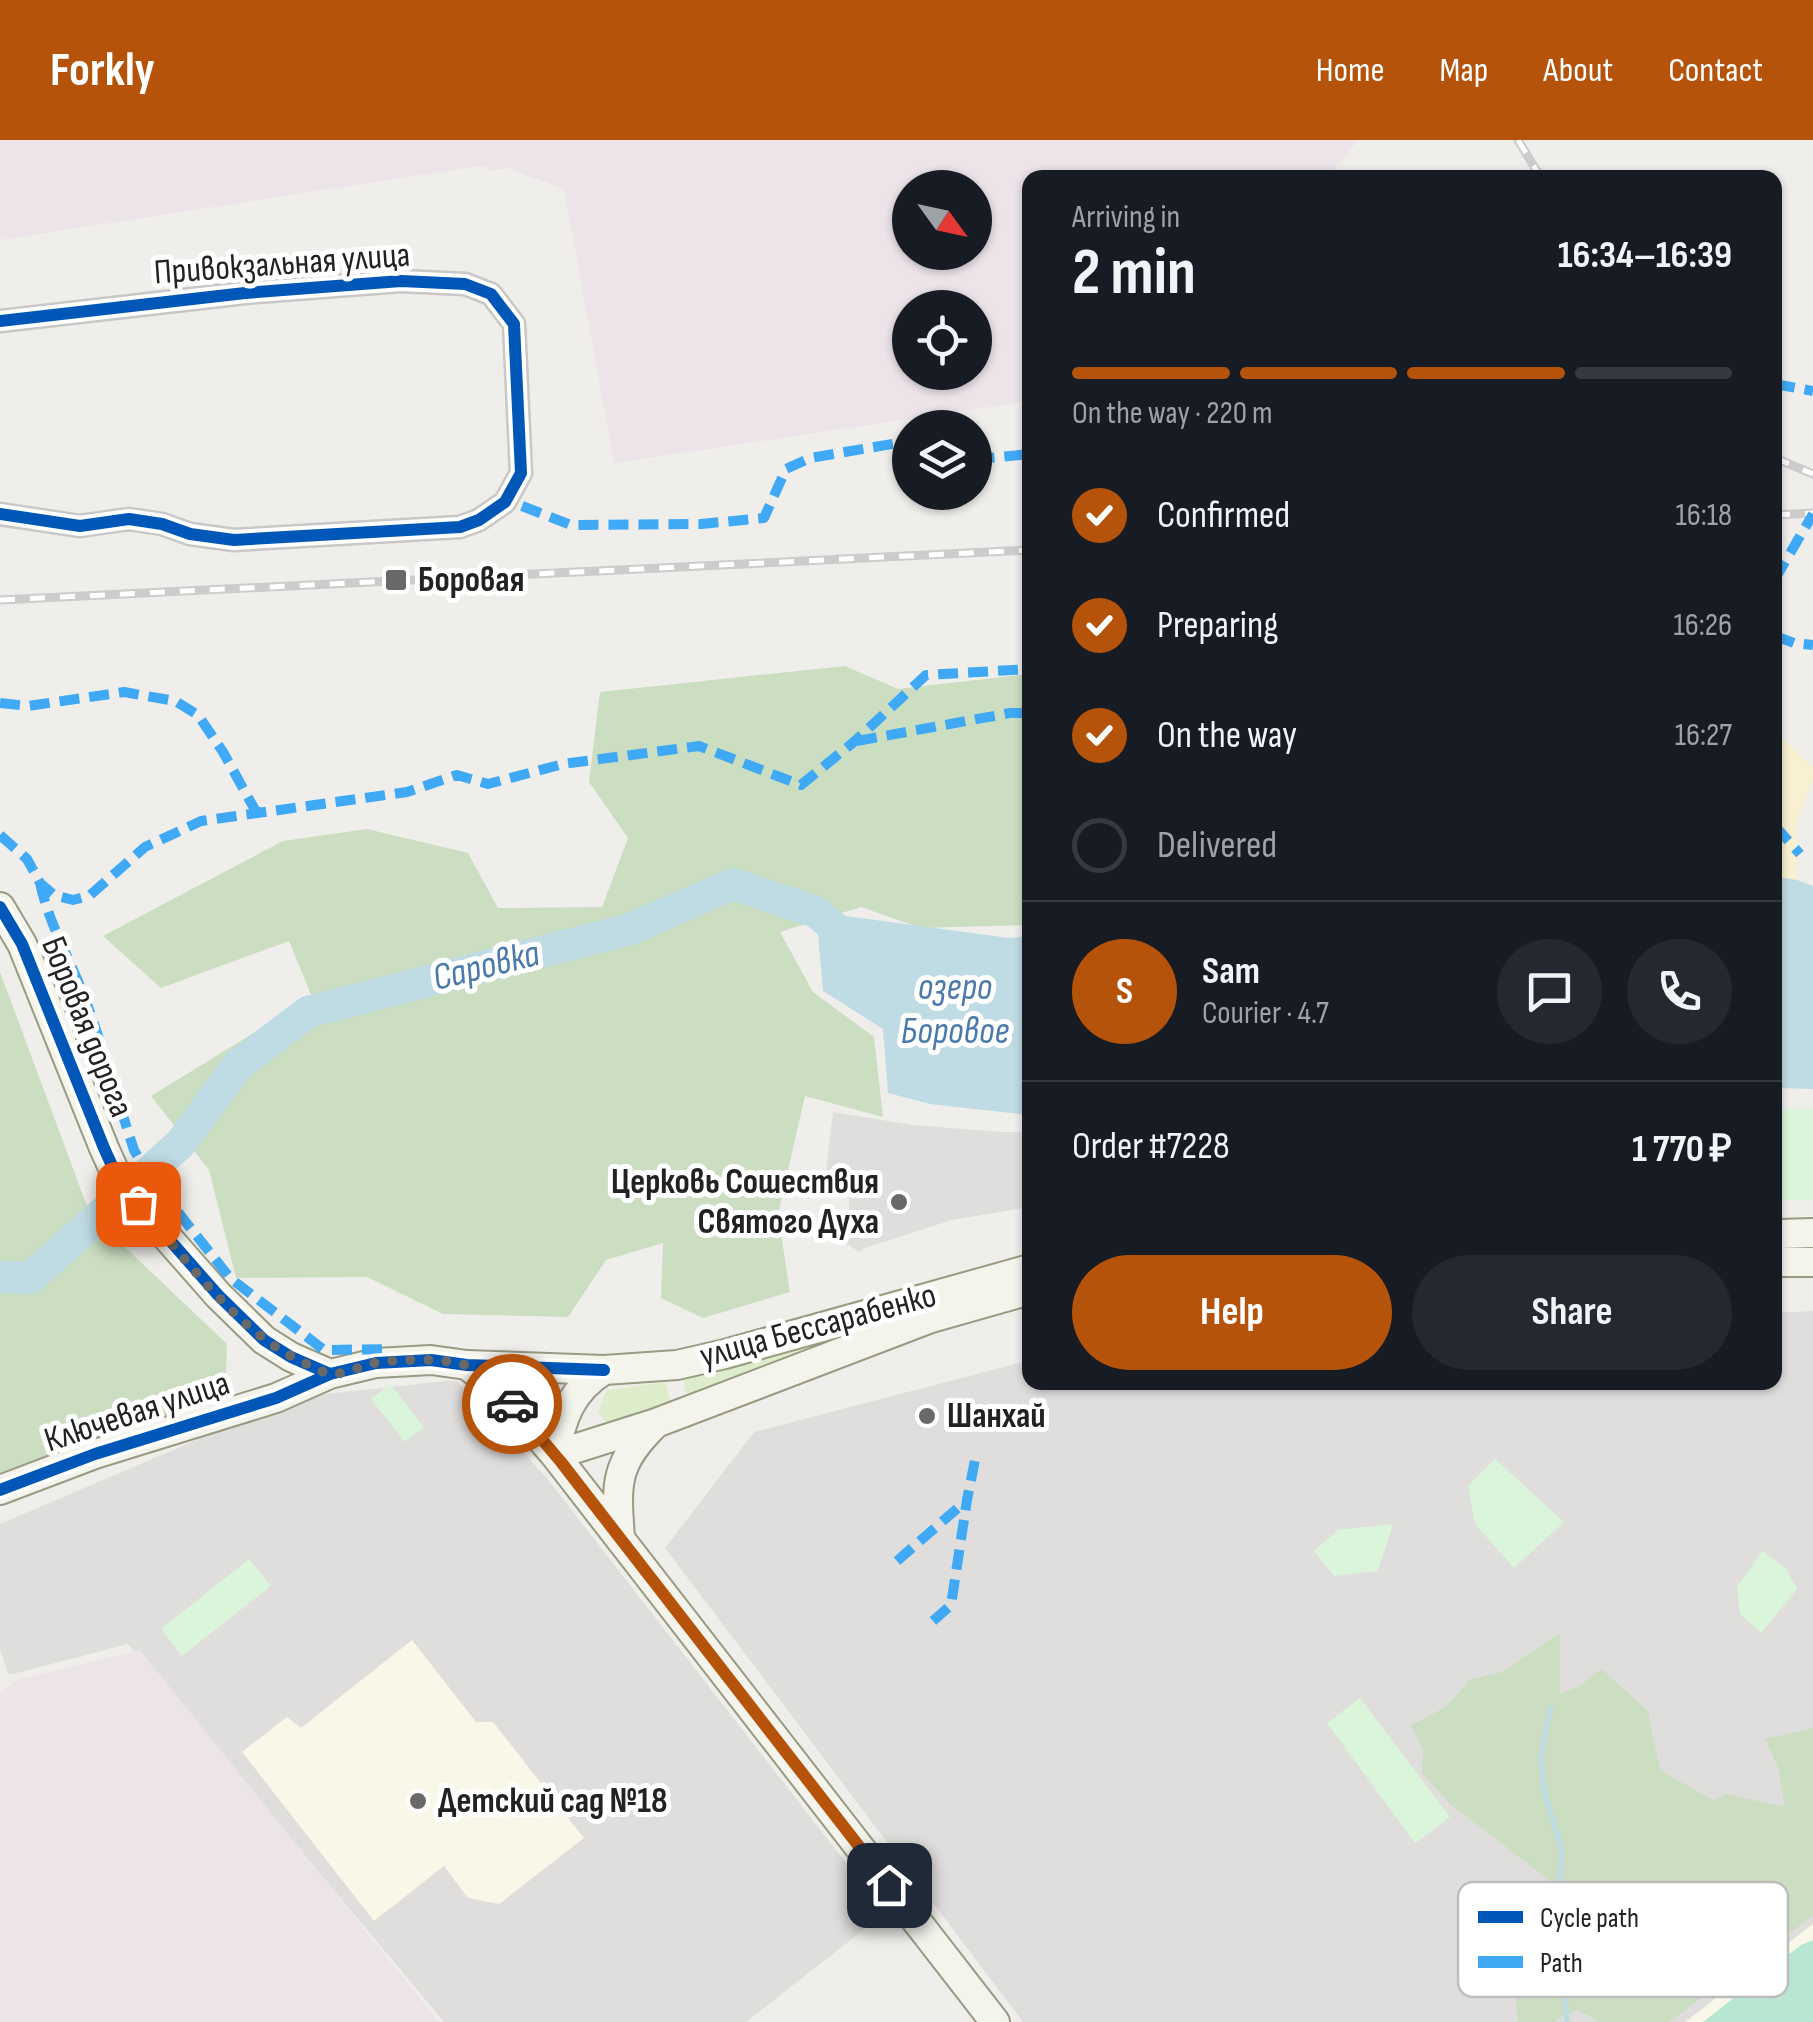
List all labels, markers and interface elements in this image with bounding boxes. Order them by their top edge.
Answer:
text: Forkly [50,42,155,99]
text: Home [1316,49,1385,92]
text: Map [1440,49,1488,92]
text: About [1543,49,1613,92]
text: Contact [1668,49,1763,92]
north arrow [892,170,992,270]
map controls [892,170,992,510]
text: Arriving in [1072,198,1180,237]
text: 16:34–16:39 [1558,233,1732,278]
street label: Привокзальная улица [153,234,411,294]
text: 2 min [1072,235,1196,313]
button: locate [892,290,992,390]
text: On the way · 220 m [1072,394,1273,433]
button: layers [892,410,992,510]
icon: check [1072,488,1127,543]
text: Confirmed [1157,493,1290,538]
text: 16:18 [1676,496,1732,535]
place label: Боровая [418,559,524,602]
marker: Боровая [383,567,409,593]
icon: check [1072,598,1127,653]
text: Preparing [1157,603,1278,648]
text: 16:26 [1674,606,1732,645]
icon: check [1072,708,1127,763]
text: On the way [1157,713,1297,758]
text: 16:27 [1675,716,1732,755]
text: Delivered [1157,823,1277,868]
street label: Боровая дорога [31,931,143,1123]
water label: Саровка [428,931,544,1001]
button: chat [1497,939,1602,1044]
button: phone [1627,939,1732,1044]
text: Sam [1202,949,1260,994]
water label: озеро Боровое [901,965,1009,1054]
text: S [1116,969,1133,1014]
text: Courier · 4.7 [1202,994,1329,1033]
text: Order #7228 [1072,1124,1230,1169]
text: 1 770 ₽ [1632,1127,1732,1172]
place label: Церковь Сошествия Святого Духа [611,1161,879,1244]
pin [96,1162,181,1247]
icon: bag [111,1177,166,1232]
marker: Церковь Сошествия Святого Духа [888,1191,910,1213]
button: Help [1072,1255,1392,1370]
button: Share [1412,1255,1732,1370]
street label: улица Бессарабенко [695,1274,941,1378]
courier [462,1354,562,1454]
street label: Ключевая улица [39,1362,235,1462]
icon: car [485,1377,540,1432]
place label: Шанхай [947,1395,1046,1438]
marker: Шанхай [916,1405,938,1427]
place label: Детский сад №18 [438,1780,668,1823]
marker: Детский сад №18 [407,1790,429,1812]
pin [847,1843,932,1928]
icon: home [862,1858,917,1913]
legend [1458,1882,1788,1997]
text: Cycle path [1540,1902,1639,1935]
text: Path [1540,1947,1583,1980]

